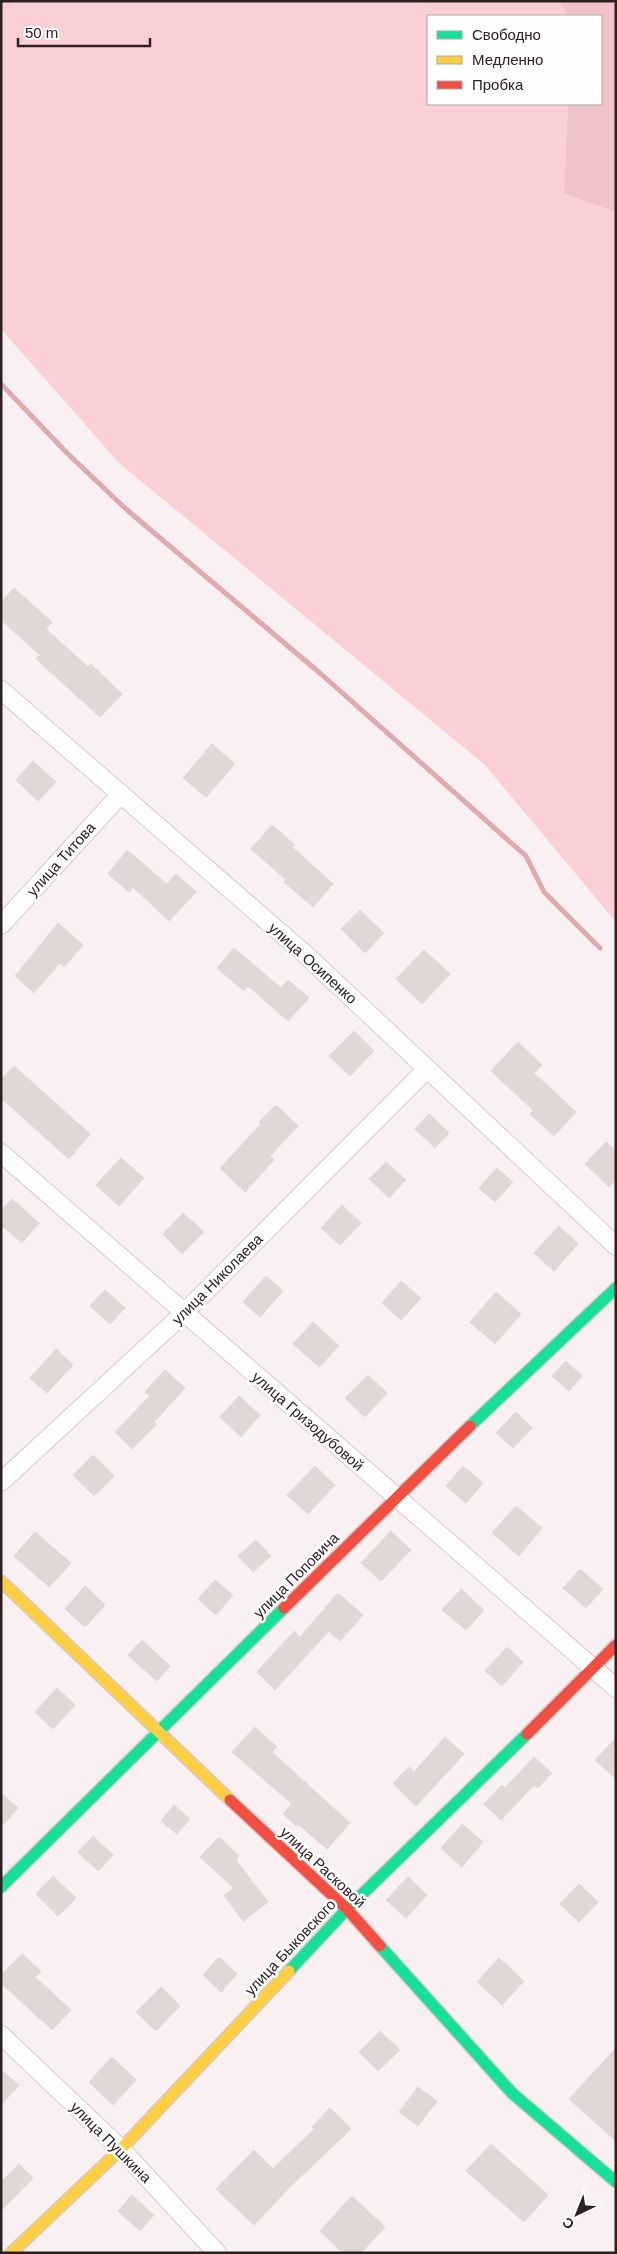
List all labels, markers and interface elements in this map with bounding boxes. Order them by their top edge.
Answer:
scale bar [18,15,150,47]
legend [427,15,602,105]
text: 50 m [25,24,58,41]
text: Свободно [472,26,541,43]
text: Медленно [472,51,543,68]
text: Пробка [472,76,524,93]
street label: улица Титова [23,818,99,899]
street label: улица Осипенко [265,919,361,1007]
street label: улица Николаева [168,1230,266,1328]
street label: улица Гризодубовой [249,1368,367,1474]
street label: улица Поповича [250,1528,343,1621]
street label: улица Расковой [277,1823,369,1911]
street label: улица Быковского [241,1896,339,1998]
street label: улица Пушкина [67,2098,155,2186]
north arrow [552,2189,602,2239]
text: С [559,2214,577,2233]

